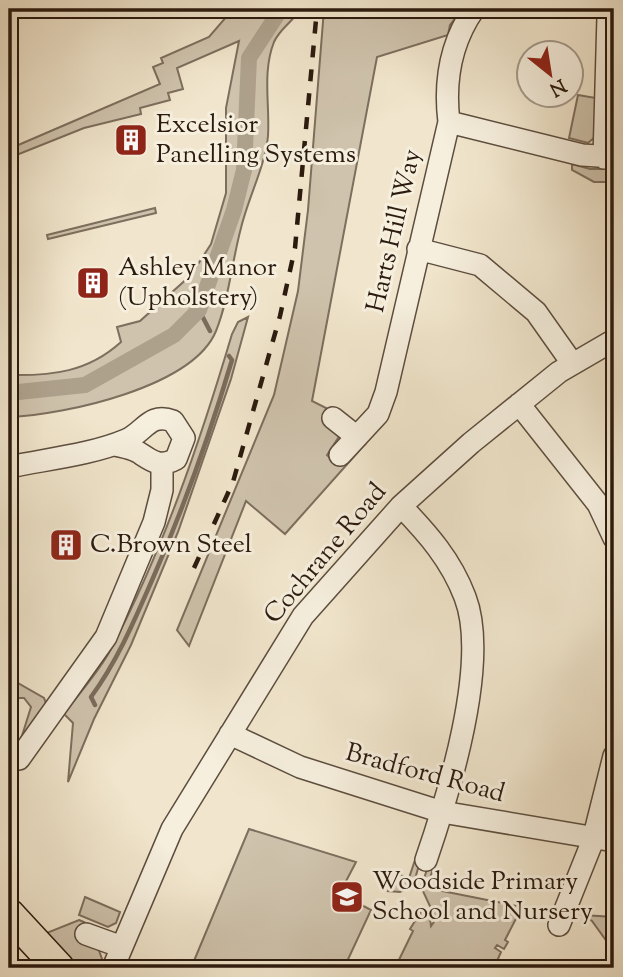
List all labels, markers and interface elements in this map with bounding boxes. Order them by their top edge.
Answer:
north arrow [514,38,584,108]
text: N [544,71,571,102]
place label: Excelsior Panelling Systems [156,107,356,174]
building icon: Excelsior Panelling Systems [112,121,150,159]
street label: Harts Hill Way [358,146,432,316]
place label: Ashley Manor (Upholstery) [118,250,277,317]
building icon: Ashley Manor (Upholstery) [74,264,112,302]
street label: Cochrane Road [256,475,396,633]
building icon: C.Brown Steel [47,526,85,564]
place label: C.Brown Steel [90,527,252,564]
street label: Bradford Road [341,735,509,813]
place label: Woodside Primary School and Nursery [372,864,593,931]
school or university icon: Woodside Primary School and Nursery [328,878,366,916]

